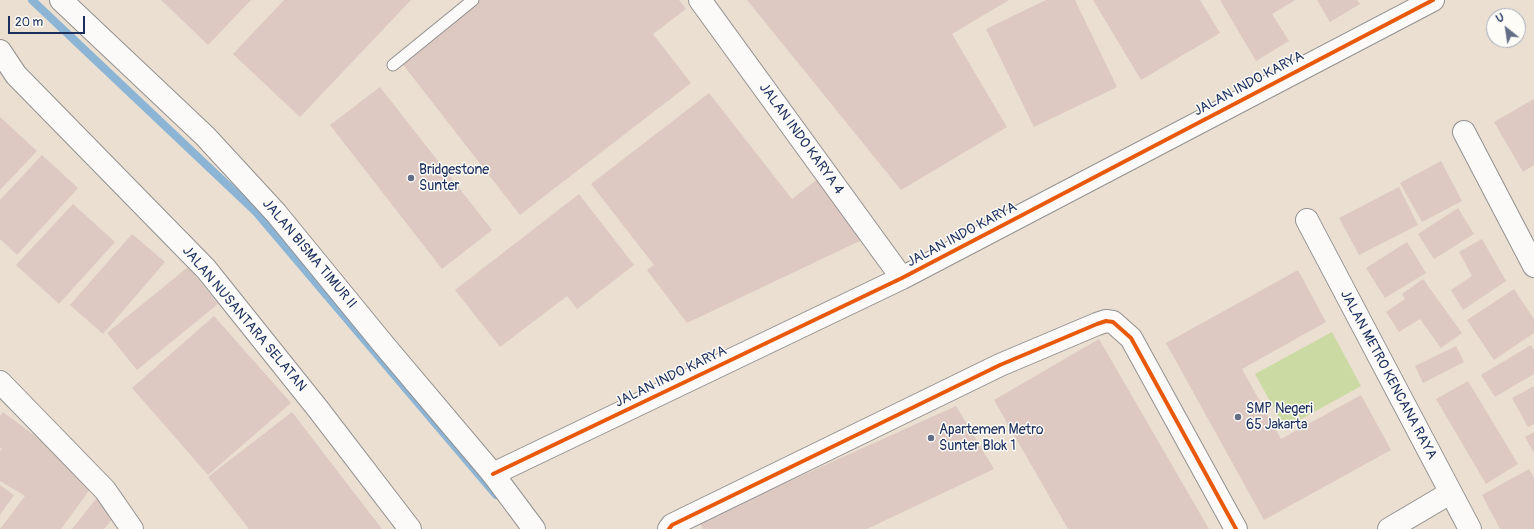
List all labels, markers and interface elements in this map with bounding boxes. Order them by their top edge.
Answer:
scale bar [10,8,87,34]
north arrow [1486,8,1526,48]
text: U [1494,11,1507,25]
text: 20 m [15,15,43,30]
street label: JALAN INDO KARYA [1191,48,1307,120]
street label: JALAN INDO KARYA 4 [755,80,847,198]
place label: Bridgestone Sunter [419,162,489,194]
marker: Bridgestone Sunter [406,173,416,183]
street label: JALAN BISMA TIMUR II [258,196,360,312]
street label: JALAN INDO KARYA [904,199,1020,271]
street label: JALAN NUSANTARA SELATAN [178,243,310,395]
street label: JALAN METRO KENCANA RAYA [1336,287,1440,463]
street label: JALAN INDO KARYA [612,343,730,411]
place label: SMP Negeri 65 Jakarta [1246,401,1313,434]
marker: SMP Negeri 65 Jakarta [1233,412,1243,422]
place label: Apartemen Metro Sunter Blok 1 [939,422,1043,454]
marker: Apartemen Metro Sunter Blok 1 [926,433,936,443]

